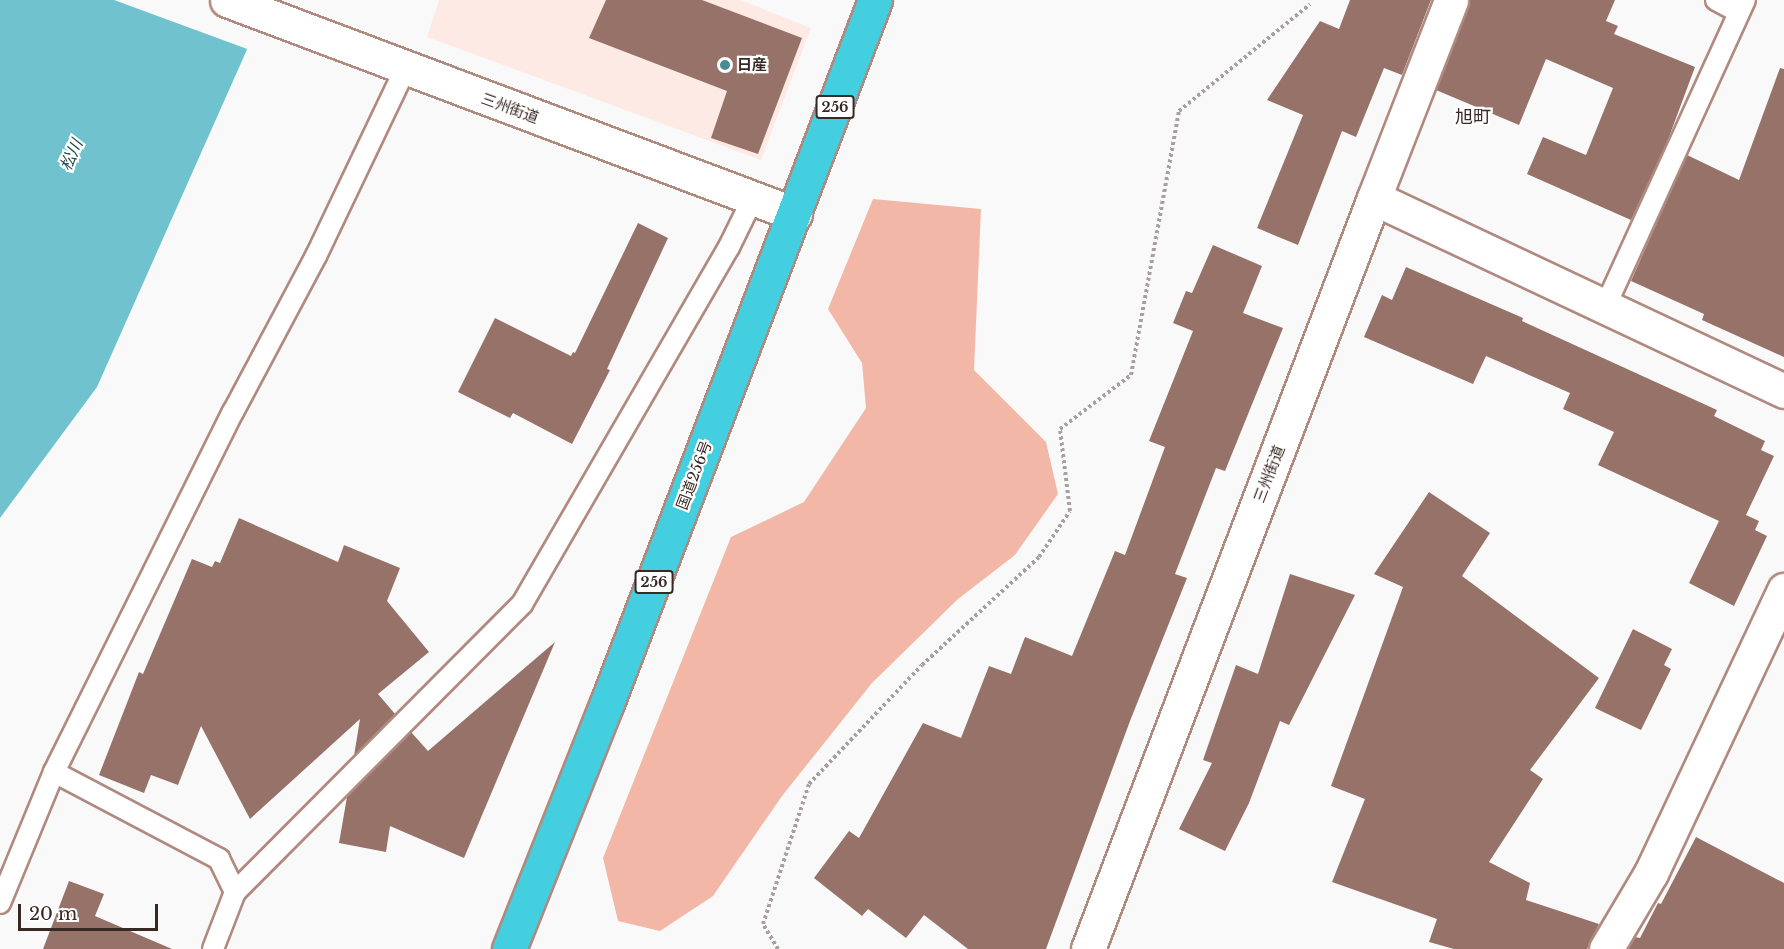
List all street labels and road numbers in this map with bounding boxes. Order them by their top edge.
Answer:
street label: 三州街道 [479,89,541,127]
road number: 256 [816,96,854,118]
street label: 国道256号 [673,438,715,512]
street label: 三州街道 [1250,443,1288,505]
road number: 256 [634,571,674,593]

